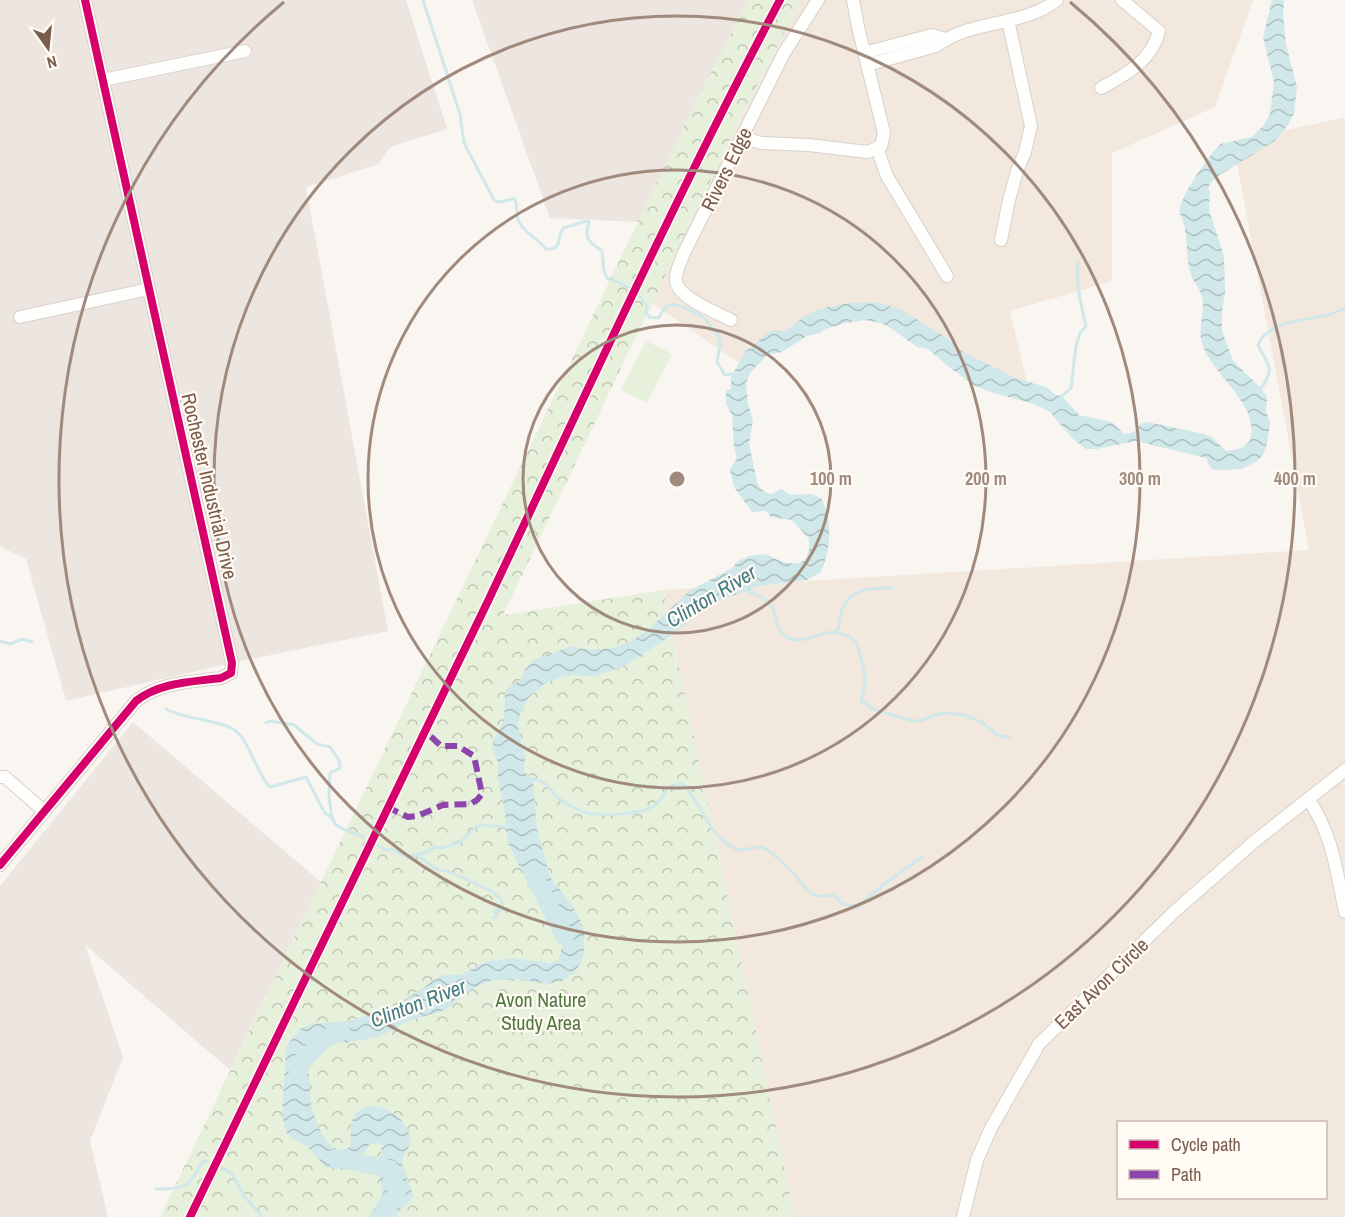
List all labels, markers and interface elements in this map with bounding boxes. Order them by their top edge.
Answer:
north arrow [18,18,78,78]
text: N [44,51,59,74]
street label: Rivers Edge [694,123,758,215]
street label: Rochester Industrial Drive [175,390,245,582]
text: 100 m [810,466,852,491]
text: 200 m [965,466,1007,491]
text: 300 m [1119,466,1161,491]
text: 400 m [1274,466,1316,491]
centre of rings [667,469,687,489]
water label: Clinton River [660,557,763,634]
street label: East Avon Circle [1048,931,1154,1035]
water label: Clinton River [366,971,471,1035]
park label: Avon Nature Study Area [495,986,586,1036]
legend [1117,1121,1327,1199]
text: Cycle path [1171,1132,1241,1157]
text: Path [1171,1162,1201,1187]

